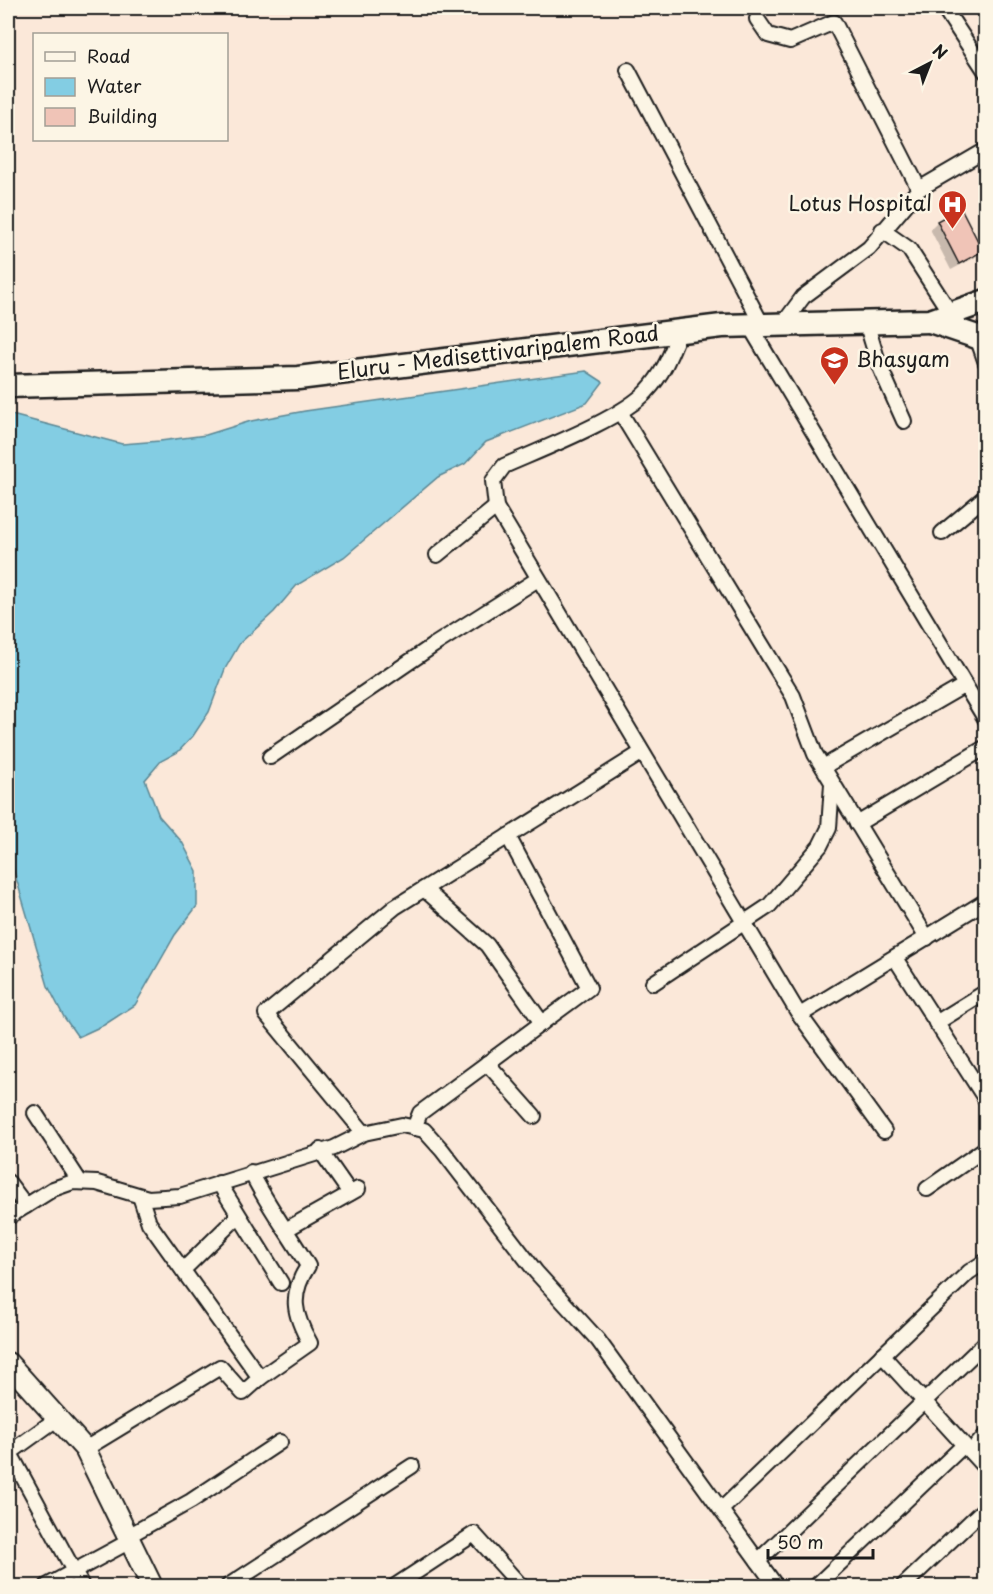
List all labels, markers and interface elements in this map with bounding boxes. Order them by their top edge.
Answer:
legend [33,33,228,141]
north arrow [900,33,960,93]
text: N [928,38,953,64]
text: Road [87,42,131,69]
text: Water [87,72,142,99]
text: Building [87,102,157,129]
place label: Lotus Hospital [788,186,932,218]
hospital icon: Lotus Hospital [937,188,969,230]
street label: Eluru - Medisettivaripalem Road [335,315,661,387]
place label: Bhasyam [856,342,950,374]
school or university icon: Bhasyam [819,344,851,386]
scale bar [768,1522,873,1560]
text: 50 m [777,1528,824,1555]

